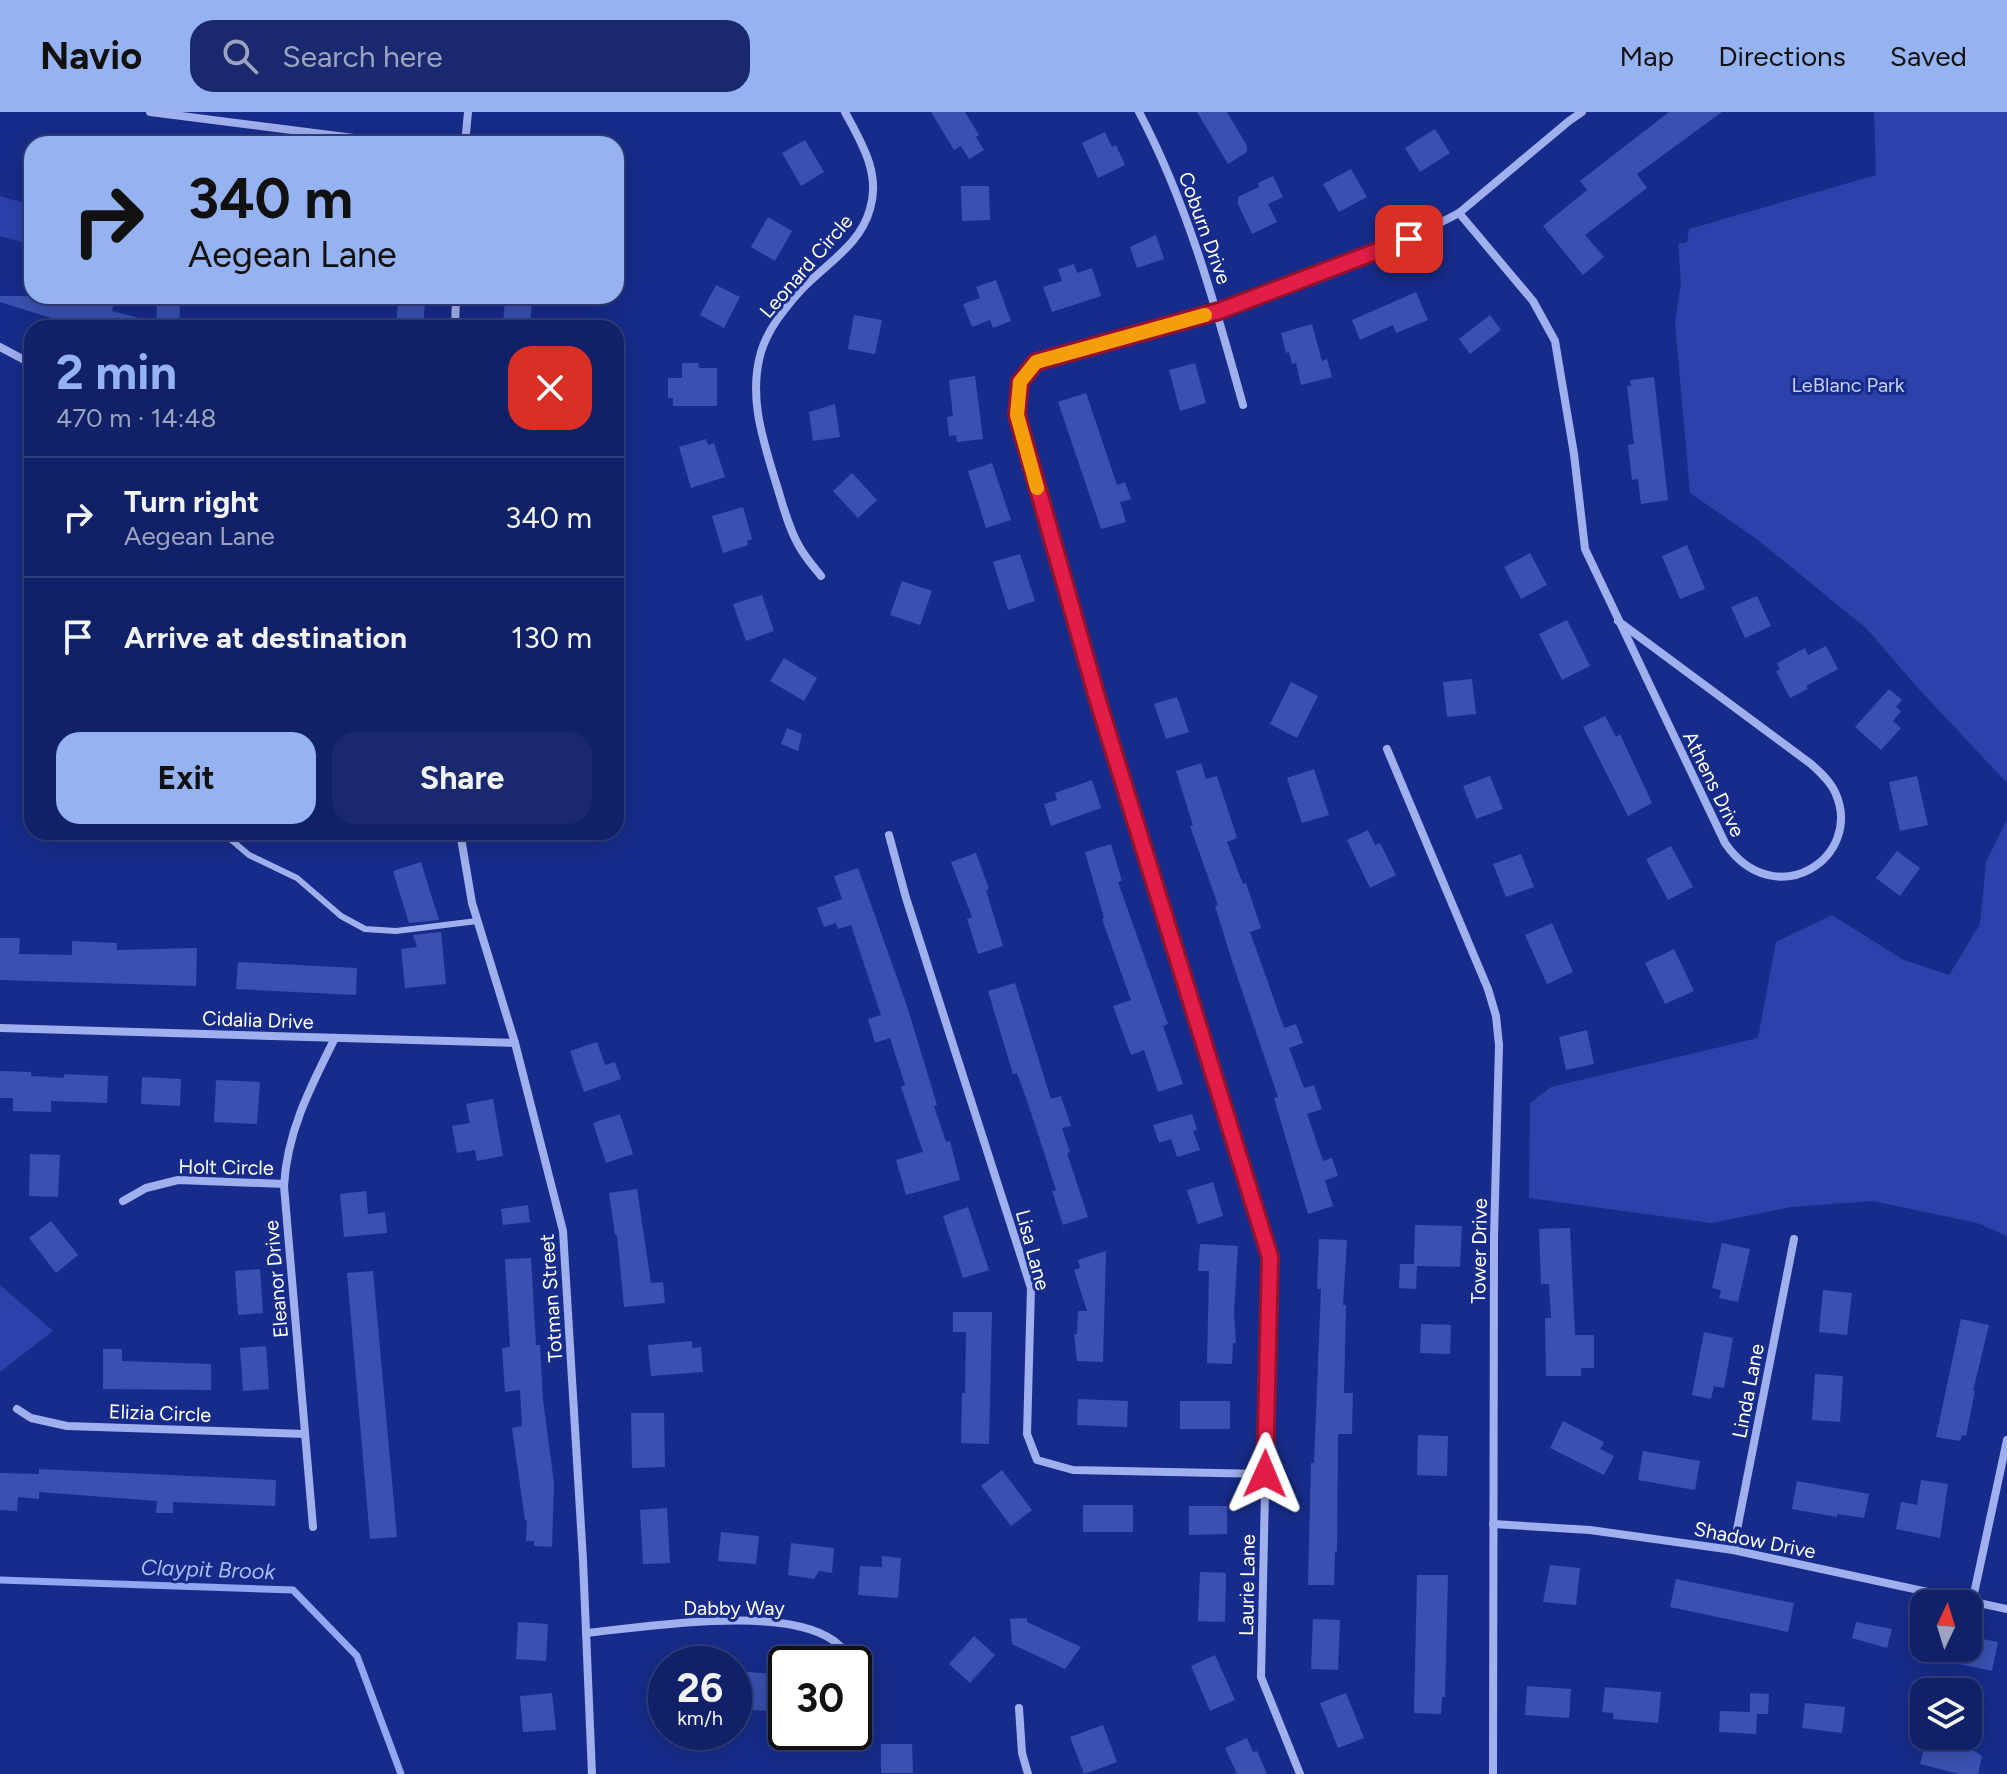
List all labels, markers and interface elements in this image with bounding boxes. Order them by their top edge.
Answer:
search box [190,20,750,92]
text: Navio [40,33,142,79]
icon: search [218,34,262,78]
text: Search here [282,38,443,75]
text: Map [1620,39,1674,73]
text: Directions [1718,39,1846,73]
text: Saved [1890,39,1967,73]
text: 340 m [188,165,353,232]
icon: right [56,168,160,272]
street label: Coburn Drive [1174,168,1236,288]
pin [1375,205,1443,273]
street label: Leonard Circle [754,209,858,323]
icon: arrive [1387,217,1431,261]
text: Aegean Lane [188,233,397,276]
text: 2 min [56,343,177,401]
button: close [508,346,592,430]
park label: LeBlanc Park [1791,373,1905,397]
text: 470 m · 14:48 [56,402,216,434]
text: Turn right [124,483,259,520]
icon: right [56,495,100,539]
text: 340 m [505,499,592,536]
text: Aegean Lane [124,520,275,552]
icon: arrive [56,615,100,659]
text: Arrive at destination [124,619,407,656]
text: 130 m [511,619,592,656]
street label: Athens Drive [1678,727,1750,841]
button: Exit [56,732,316,824]
button: Share [332,732,592,824]
street label: Cidalia Drive [202,1006,314,1034]
street label: Holt Circle [178,1154,274,1180]
street label: Tower Drive [1466,1198,1492,1304]
street label: Lisa Lane [1011,1207,1055,1293]
street label: Eleanor Drive [259,1219,293,1339]
street label: Totman Street [535,1233,567,1363]
street label: Linda Lane [1727,1342,1769,1440]
street label: Elizia Circle [108,1399,212,1427]
position arrow [1223,1432,1307,1516]
street label: Shadow Drive [1692,1516,1818,1564]
street label: Laurie Lane [1234,1534,1260,1636]
water label: Claypit Brook [140,1554,277,1585]
north arrow [1910,1590,1982,1662]
map controls [1910,1590,1982,1750]
street label: Dabby Way [683,1596,785,1620]
speed limit sign: 30 [768,1646,872,1750]
text: 26 [677,1664,723,1712]
button: layers [1910,1678,1982,1750]
text: km/h [677,1706,723,1730]

